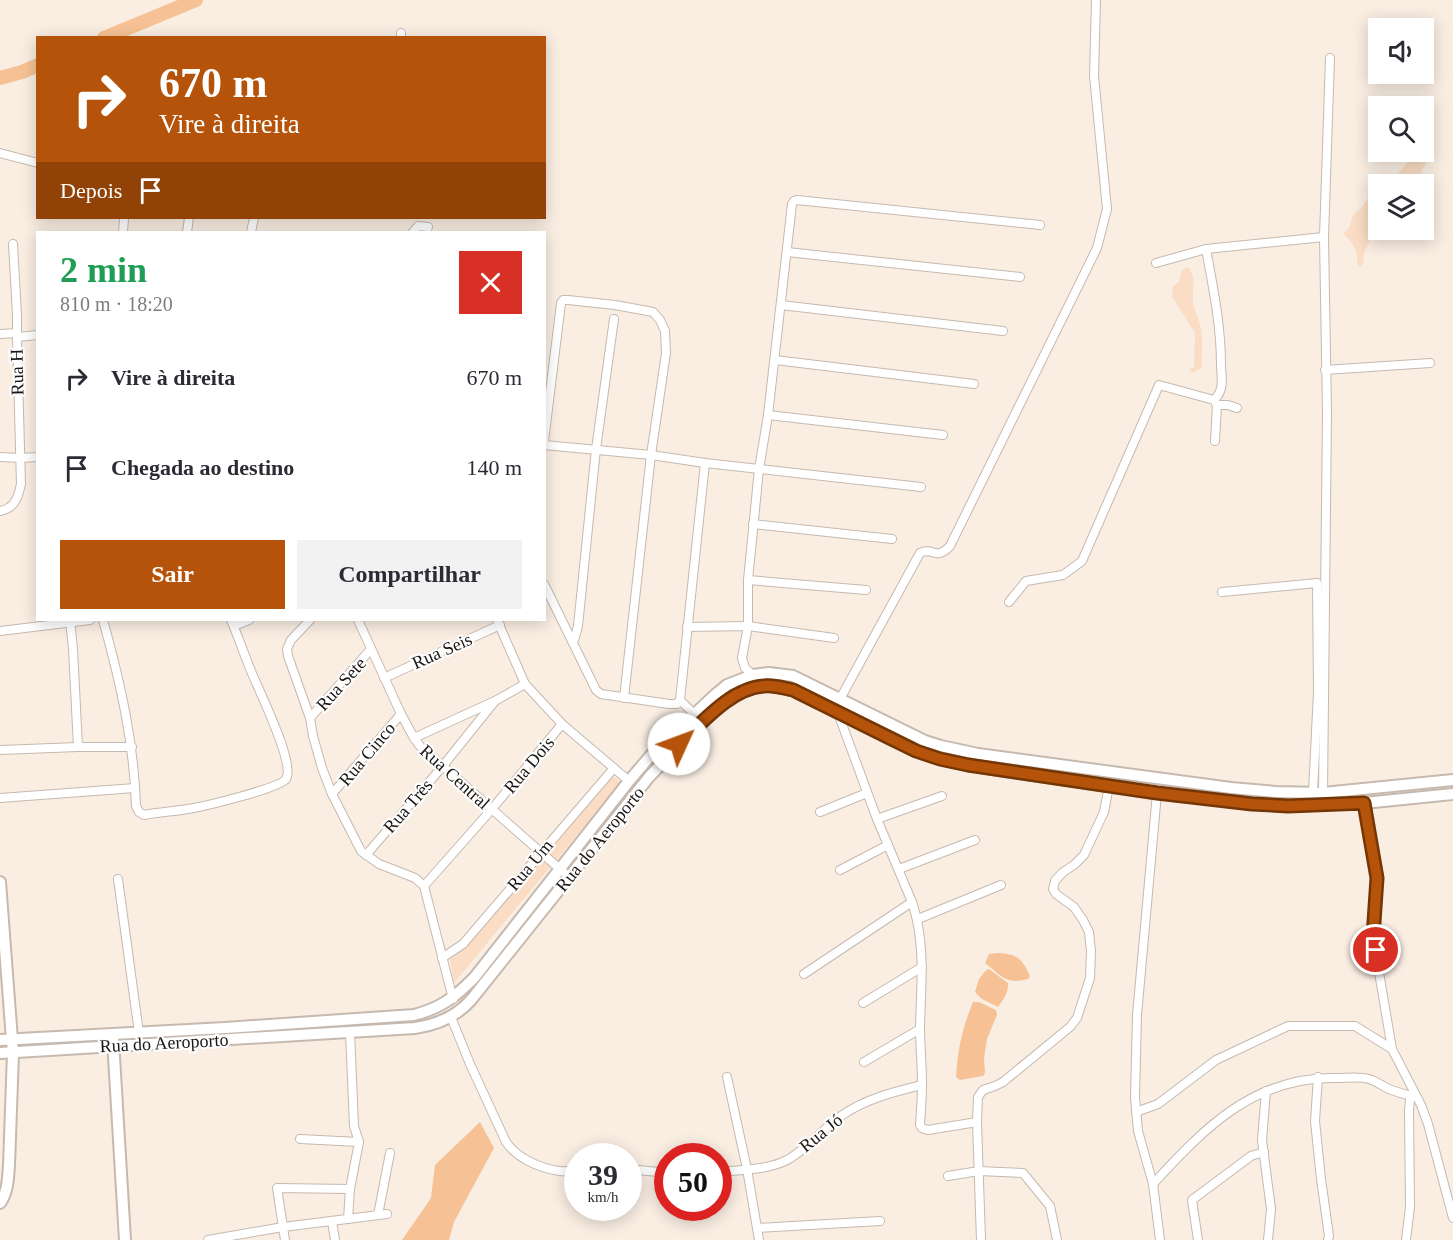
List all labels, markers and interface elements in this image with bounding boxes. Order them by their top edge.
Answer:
map controls [1368,18,1434,240]
button: sound [1368,18,1434,84]
icon: right [60,60,138,138]
text: 670 m [159,60,268,106]
button: search [1368,96,1434,162]
text: Vire à direita [159,109,300,139]
icon: arrive [134,174,167,207]
button: layers [1368,174,1434,240]
text: Depois [60,178,122,203]
text: 2 min [60,250,147,290]
button: close [459,251,522,314]
text: 810 m · 18:20 [60,293,173,315]
street label: Rua H [7,349,27,395]
icon: right [60,362,93,395]
text: Vire à direita [111,365,235,390]
text: 670 m [466,365,522,390]
icon: arrive [60,452,93,485]
text: Chegada ao destino [111,455,294,480]
text: 140 m [466,455,522,480]
button: Sair [60,540,285,609]
button: Compartilhar [297,540,522,609]
street label: Rua Seis [409,629,475,673]
street label: Rua Sete [312,653,370,715]
position arrow [647,712,711,776]
street label: Rua Cinco [335,718,399,790]
street label: Rua Dois [500,733,558,797]
street label: Rua Central [416,741,494,813]
street label: Rua Três [379,775,437,837]
street label: Rua do Aeroporto [552,783,648,895]
street label: Rua Um [503,835,557,895]
pin [1350,924,1401,975]
icon: arrive [1359,933,1392,966]
street label: Rua do Aeroporto [99,1030,229,1056]
street label: Rua Jó [795,1110,847,1156]
speed limit sign: 50 [654,1143,732,1221]
text: 39 [588,1158,618,1191]
text: km/h [588,1189,618,1205]

